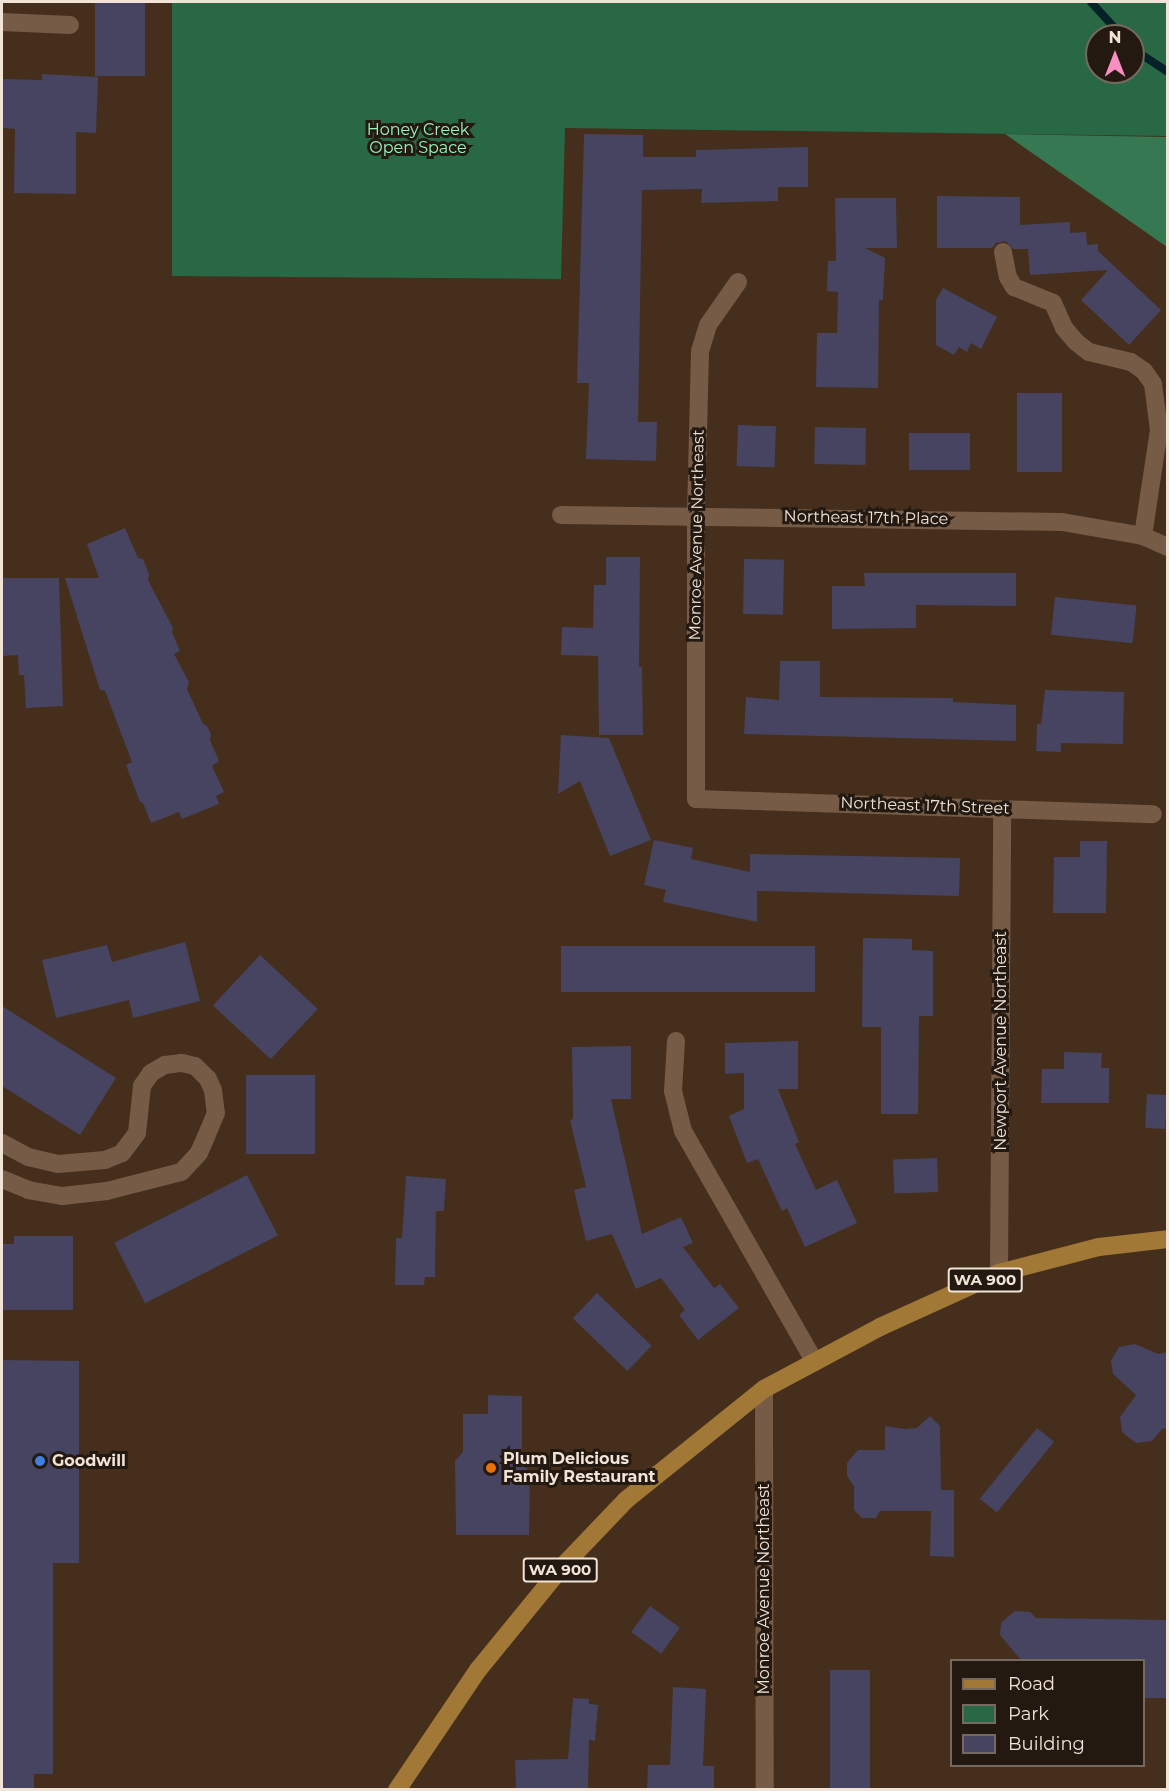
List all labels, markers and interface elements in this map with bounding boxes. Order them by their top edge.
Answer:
north arrow [1085,24,1145,84]
text: N [1109,28,1121,47]
park label: Honey Creek Open Space [367,120,469,158]
street label: Monroe Avenue Northeast [686,429,708,641]
street label: Northeast 17th Place [784,507,948,529]
street label: Northeast 17th Street [840,793,1010,819]
street label: Newport Avenue Northeast [991,931,1011,1151]
road number: WA 900 [948,1268,1022,1292]
place label: Plum Delicious Family Restaurant [503,1449,655,1487]
place label: Goodwill [52,1451,126,1471]
marker: Goodwill [33,1454,47,1468]
marker: Plum Delicious Family Restaurant [484,1461,498,1475]
street label: Monroe Avenue Northeast [754,1484,774,1694]
road number: WA 900 [522,1558,598,1582]
legend [950,1659,1145,1767]
text: Road [1008,1673,1055,1695]
text: Park [1008,1703,1049,1725]
text: Building [1008,1733,1085,1755]

